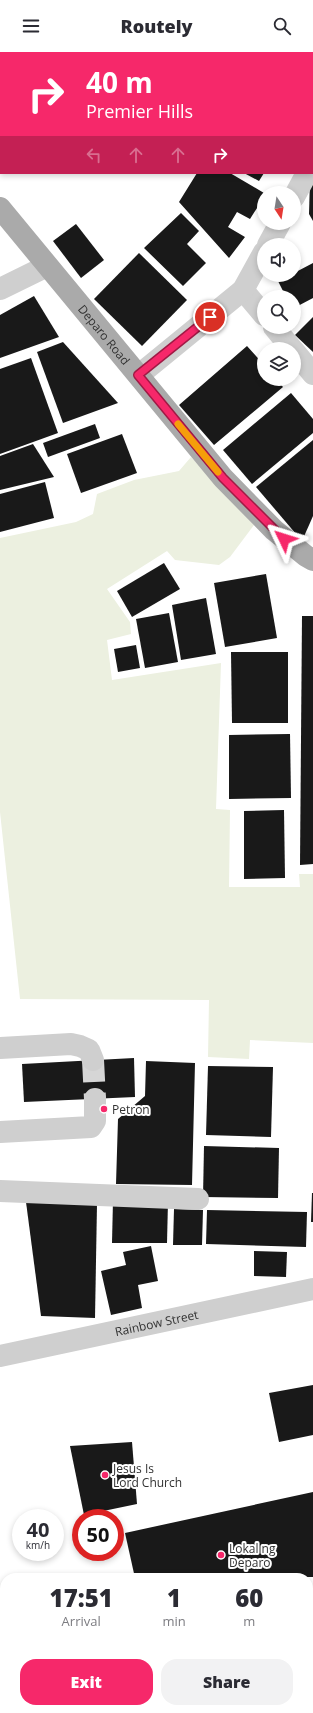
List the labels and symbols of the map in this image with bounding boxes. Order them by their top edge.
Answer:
north arrow [257,186,301,230]
pin [193,300,227,334]
street label: Deparo Road [75,301,134,368]
position arrow [263,518,305,560]
place label: Petron [112,1101,150,1118]
marker: Petron [99,1104,109,1114]
street label: Rainbow Street [113,1305,200,1340]
place label: Jesus Is Lord Church [112,1460,182,1491]
marker: Jesus Is Lord Church [100,1470,110,1480]
speed limit sign: 50 [72,1509,124,1561]
place label: Lokal ng Deparo [229,1540,276,1571]
marker: Lokal ng Deparo [216,1550,226,1560]

